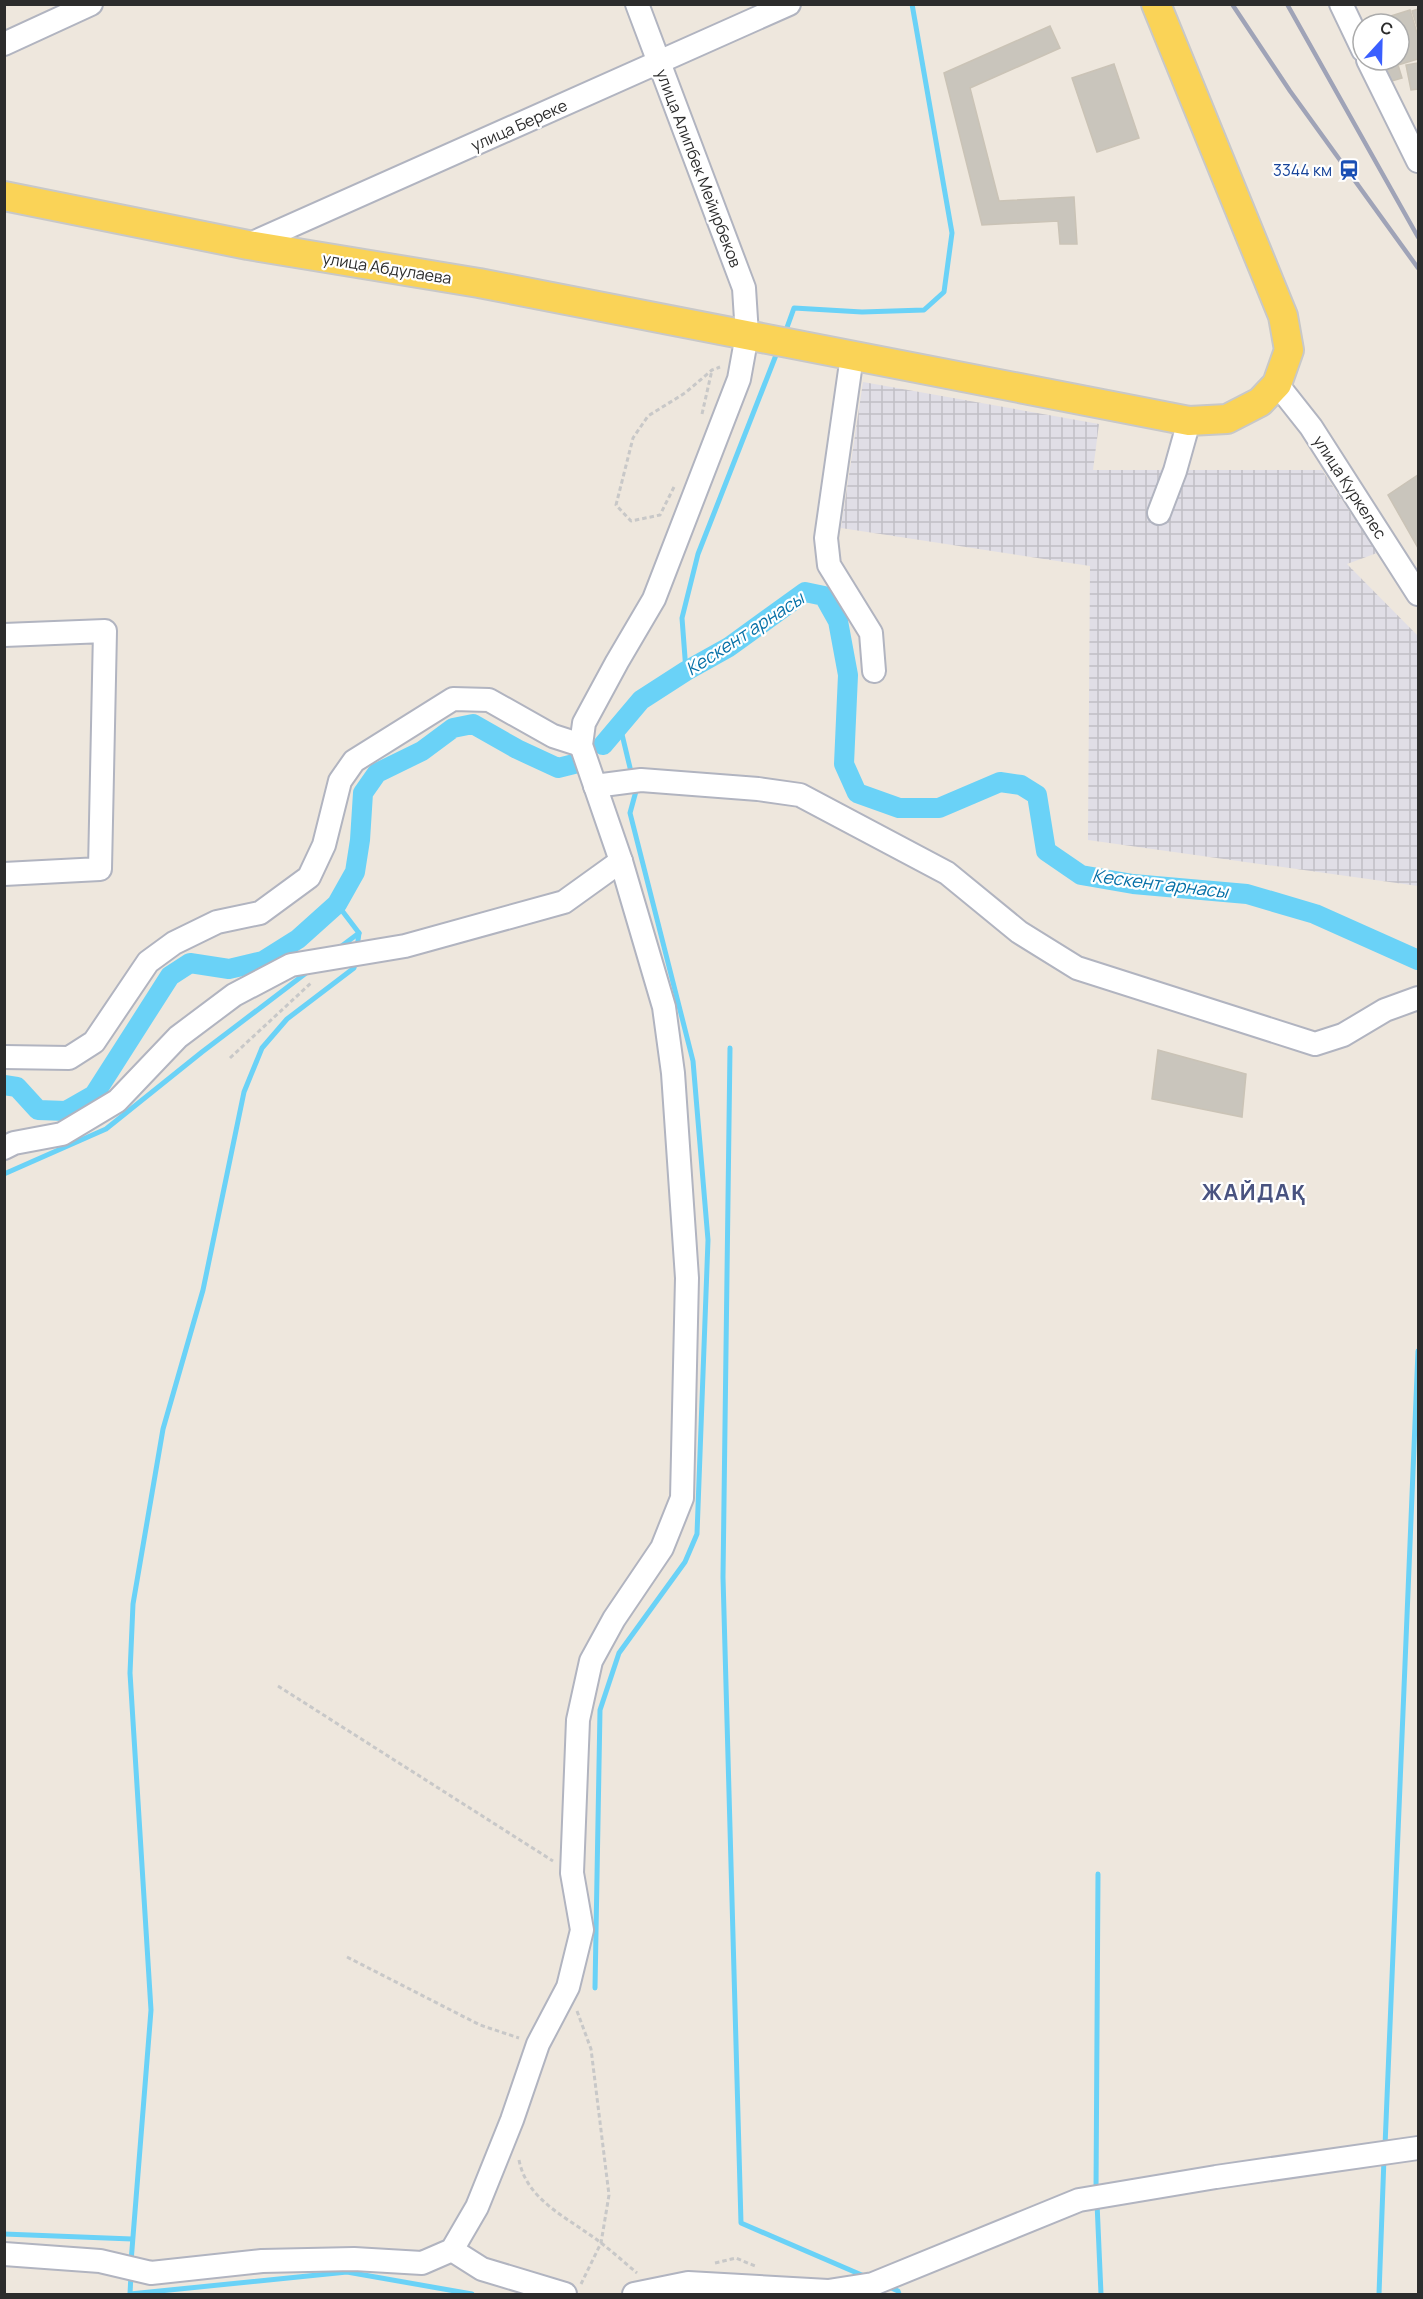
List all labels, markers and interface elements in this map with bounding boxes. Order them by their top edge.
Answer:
north arrow [1351,12,1411,72]
text: С [1377,16,1396,41]
street label: улица Алипбек Мейирбеков [651,66,747,271]
street label: улица Береке [467,94,571,156]
station icon: 3344 км [1337,158,1361,182]
place label: 3344 км [1273,159,1332,181]
street label: улица Абдулаева [321,247,453,289]
street label: улица Куркелес [1308,431,1392,543]
water label: Кескент арнасы [681,585,810,680]
water label: Кескент арнасы [1091,863,1231,903]
district label: ЖАЙДАҚ [1202,1177,1306,1207]

